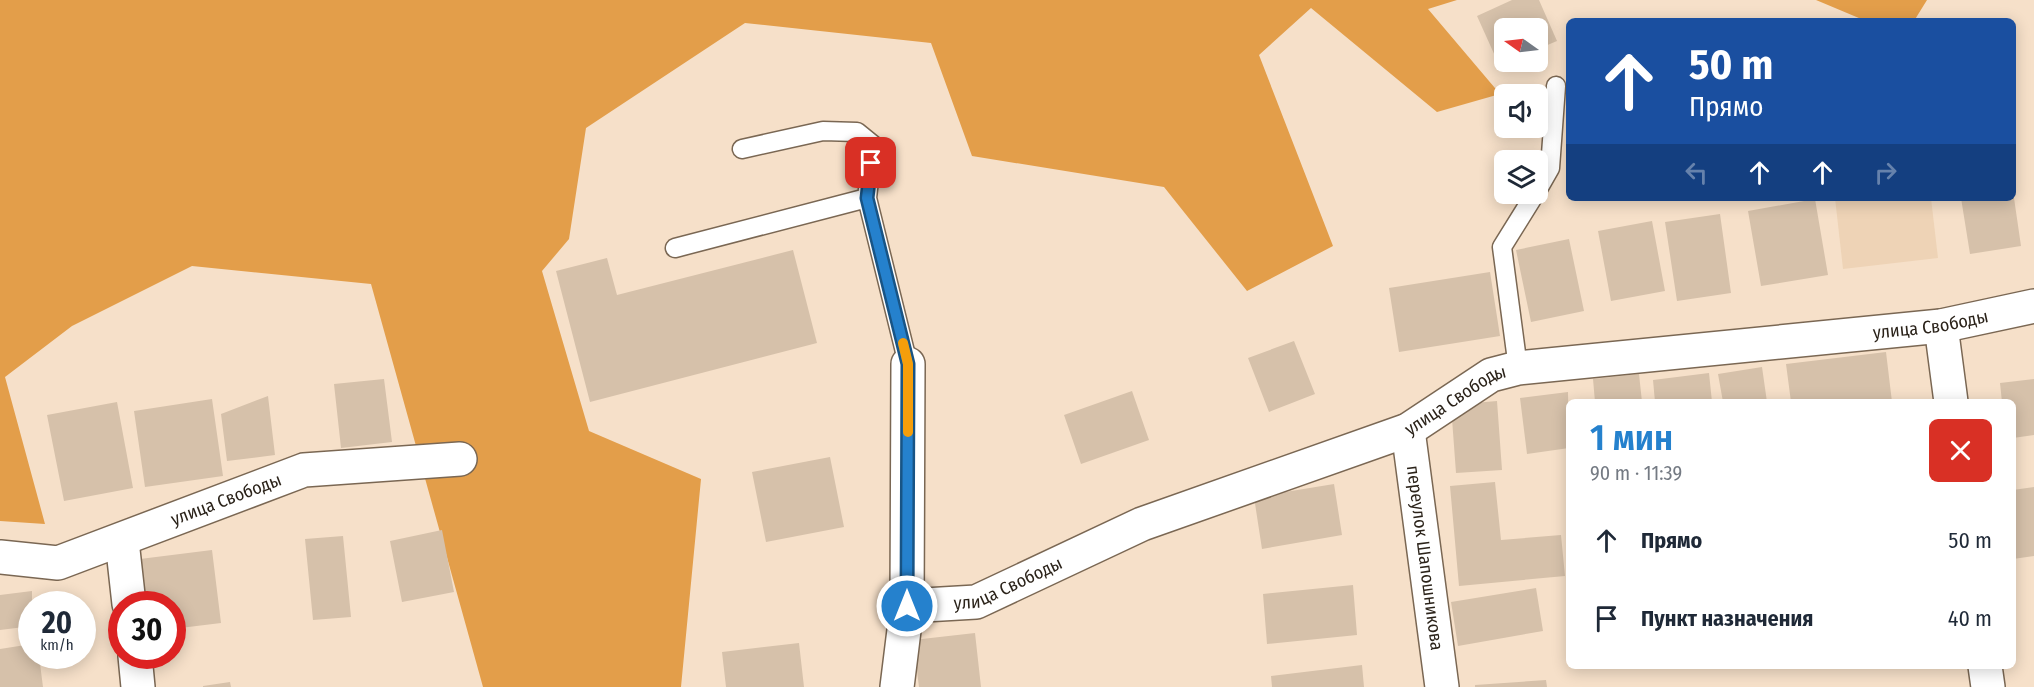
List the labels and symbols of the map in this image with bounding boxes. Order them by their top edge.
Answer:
north arrow [1494,18,1548,72]
pin [845,137,896,188]
street label: улица Свободы [1872,305,1990,344]
street label: улица Свободы [1400,361,1508,440]
street label: переулок Шапошникова [1402,464,1448,652]
street label: улица Свободы [168,469,284,530]
street label: улица Свободы [953,552,1066,614]
position arrow [875,574,939,638]
speed limit sign: 30 [108,591,186,669]

